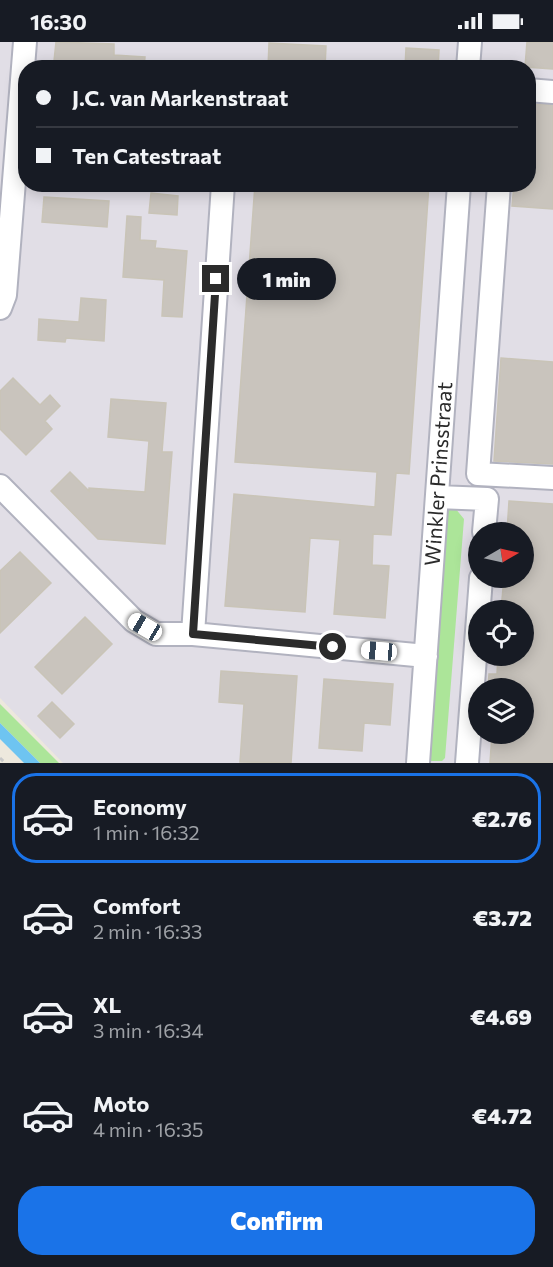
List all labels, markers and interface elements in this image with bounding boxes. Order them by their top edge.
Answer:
text: 16:30 [30,8,87,35]
text: J.C. van Markenstraat [72,84,288,111]
text: Ten Catestraat [72,142,221,169]
callout: 1 min [237,258,336,300]
route end [202,265,229,292]
text: 1 min [262,267,311,291]
street label: Winkler Prinsstraat [419,381,456,567]
north arrow [468,522,534,588]
map controls [468,522,534,744]
button: locate [468,600,534,666]
car [125,610,165,644]
route start [319,633,346,660]
car [360,640,398,662]
button: layers [468,678,534,744]
icon: car [21,791,75,845]
text: Economy [93,793,187,820]
text: €2.76 [472,805,532,832]
text: 1 min · 16:32 [93,820,200,844]
icon: car [21,890,75,944]
text: Comfort [93,892,181,919]
text: €3.72 [473,904,532,931]
text: 2 min · 16:33 [93,919,203,943]
icon: car [21,989,75,1043]
text: XL [93,991,121,1018]
text: €4.69 [470,1003,532,1030]
text: 3 min · 16:34 [93,1018,204,1042]
icon: car [21,1088,75,1142]
text: Moto [93,1090,149,1117]
text: €4.72 [472,1102,532,1129]
text: 4 min · 16:35 [93,1117,204,1141]
button: Confirm [18,1186,535,1255]

